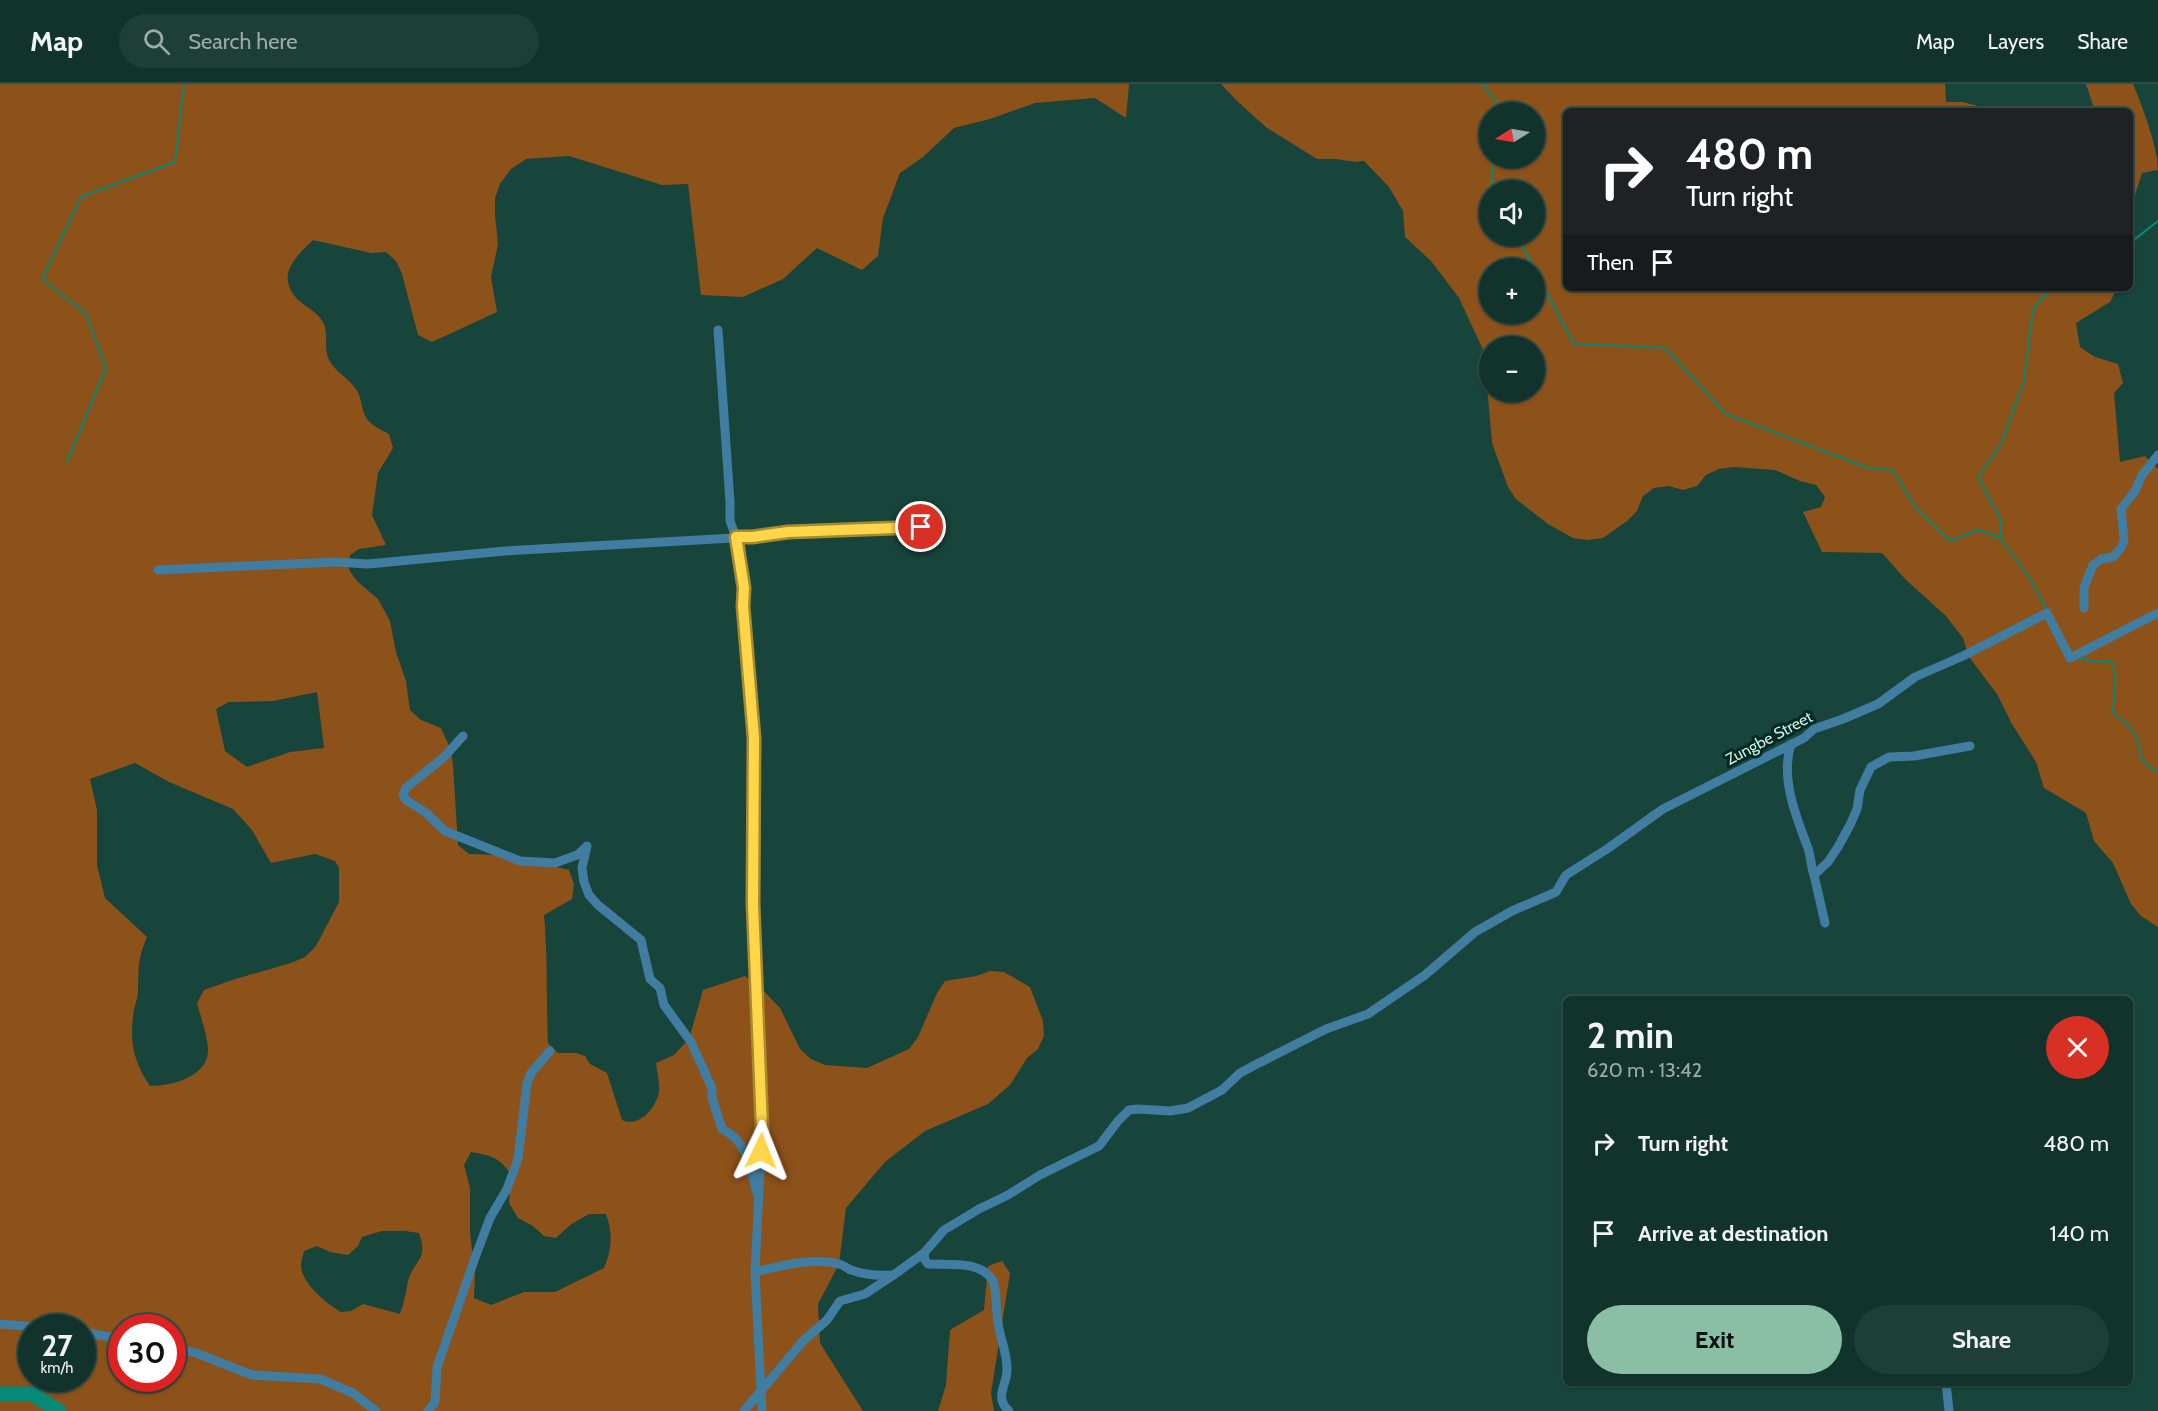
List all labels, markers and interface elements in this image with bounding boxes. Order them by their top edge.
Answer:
search box [119,14,539,68]
text: Map [30,24,83,58]
icon: search [140,25,173,58]
text: Search here [188,28,297,55]
text: Map [1916,29,1955,54]
text: Layers [1988,29,2044,54]
text: Share [2077,29,2128,54]
north arrow [1479,102,1545,168]
map controls [1479,102,1545,402]
text: 480 m [1686,128,1813,180]
icon: right [1587,132,1665,210]
button: sound [1479,180,1545,246]
text: Turn right [1686,180,1793,213]
icon: arrive [1646,246,1679,279]
text: Then [1587,249,1634,276]
button: + [1479,258,1545,324]
button: − [1479,336,1545,402]
pin [895,501,946,552]
icon: arrive [904,510,937,543]
street label: Zungbe Street [1722,707,1816,769]
text: 2 min [1587,1013,1674,1057]
button: close [2046,1016,2109,1079]
text: 620 m · 13:42 [1587,1058,1702,1082]
position arrow [729,1119,793,1183]
icon: right [1587,1127,1620,1160]
text: Turn right [1638,1130,1728,1157]
text: 480 m [2043,1130,2109,1157]
icon: arrive [1587,1217,1620,1250]
text: Arrive at destination [1638,1220,1828,1247]
text: 140 m [2050,1220,2109,1247]
button: Exit [1587,1305,1842,1374]
button: Share [1854,1305,2109,1374]
speed limit sign: 30 [108,1314,186,1392]
text: 27 [41,1327,73,1364]
text: km/h [41,1359,73,1377]

